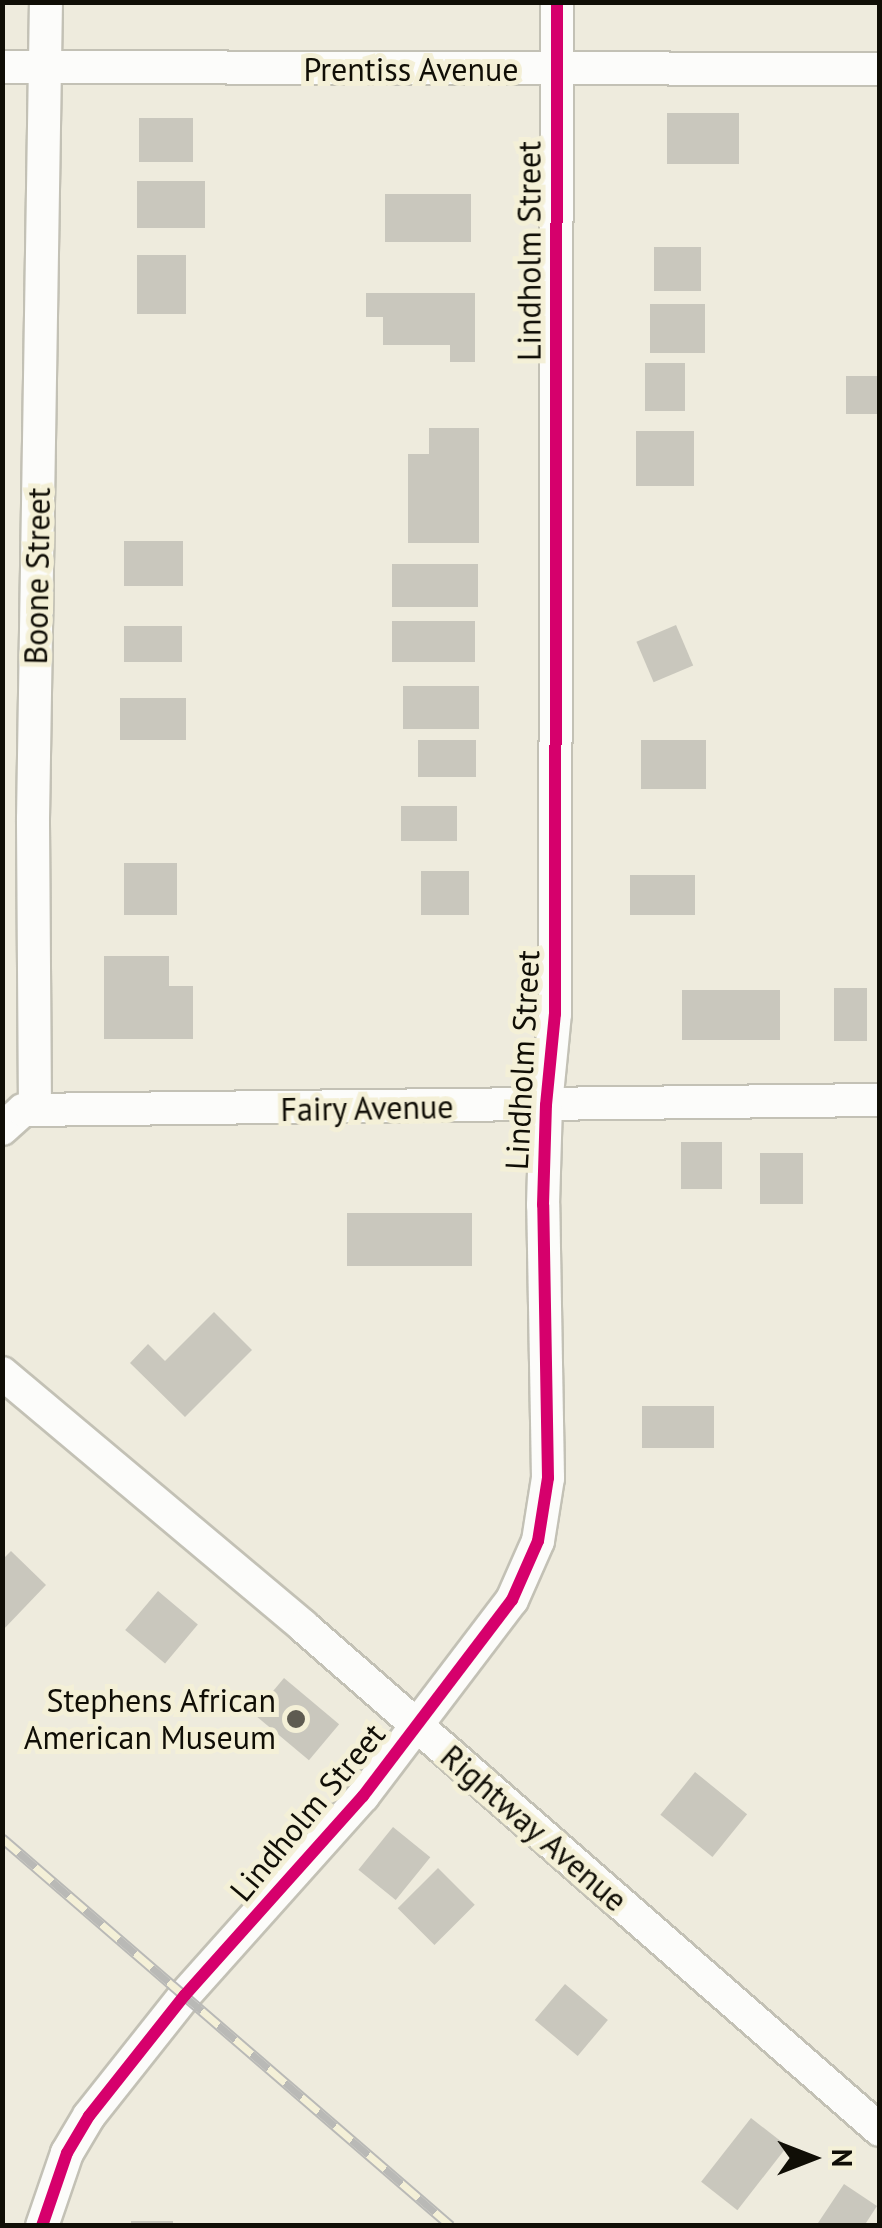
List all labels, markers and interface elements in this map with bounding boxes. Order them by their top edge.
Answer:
street label: Prentiss Avenue [303,50,519,88]
street label: Lindholm Street [510,141,548,361]
street label: Boone Street [16,487,58,665]
street label: Lindholm Street [497,949,547,1171]
street label: Fairy Avenue [279,1087,455,1129]
place label: Stephens African American Museum [24,1682,276,1757]
marker: Stephens African American Museum [285,1708,307,1730]
street label: Lindholm Street [222,1715,392,1909]
street label: Rightway Avenue [432,1736,636,1920]
north arrow [762,2108,862,2208]
text: N [824,2149,861,2167]

